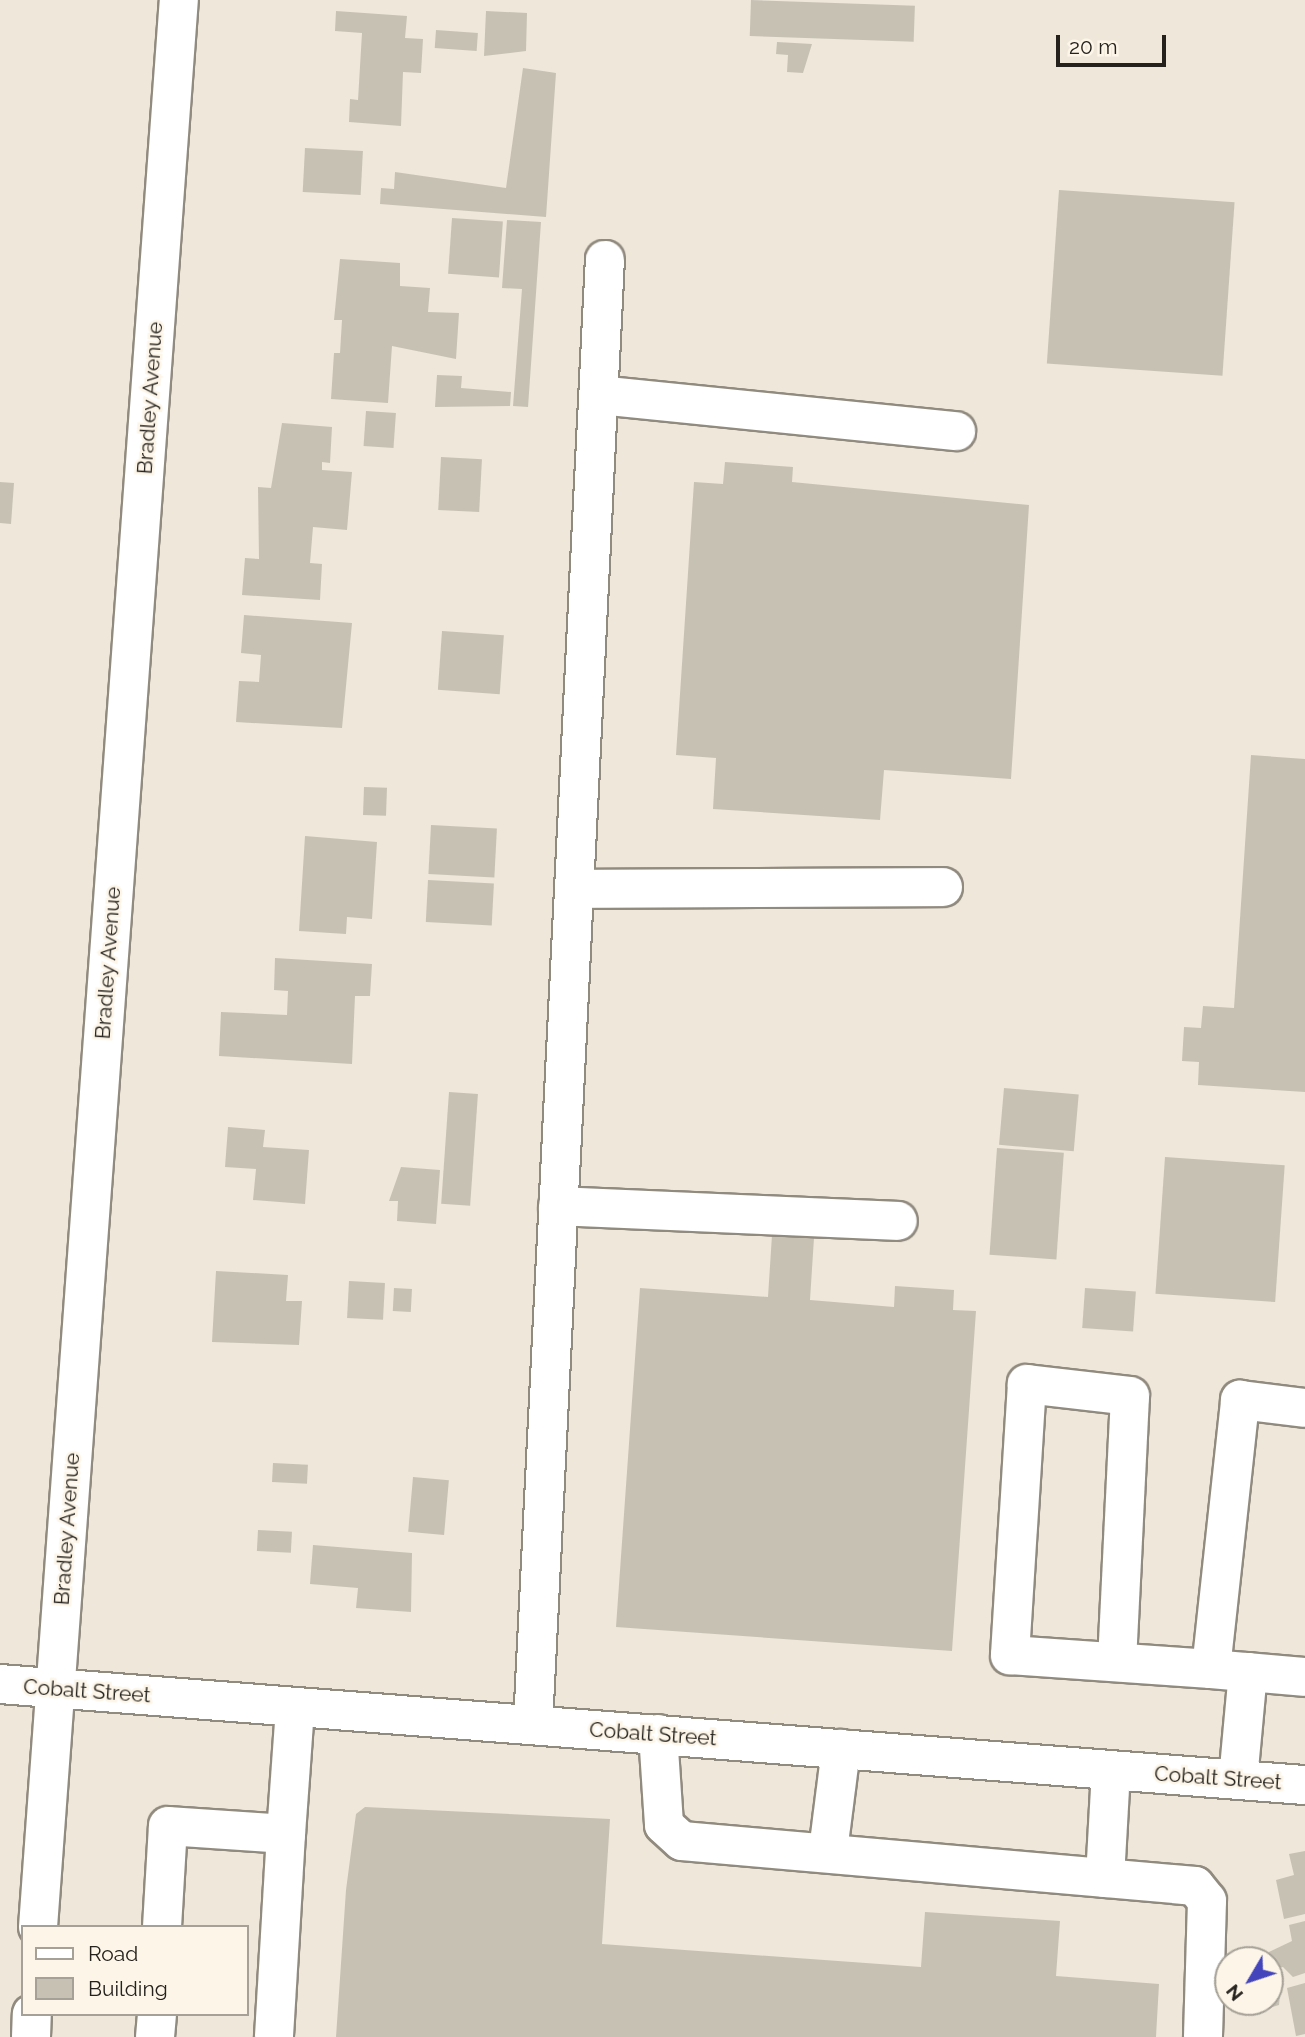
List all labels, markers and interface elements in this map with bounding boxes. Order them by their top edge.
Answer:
scale bar [1060,21,1170,65]
text: 20 m [1069,34,1117,59]
street label: Bradley Avenue [132,320,168,476]
street label: Bradley Avenue [90,885,126,1041]
street label: Bradley Avenue [49,1451,85,1607]
street label: Cobalt Street [22,1674,152,1708]
street label: Cobalt Street [588,1717,718,1751]
street label: Cobalt Street [1153,1761,1283,1795]
legend [21,1925,248,2016]
text: Road [88,1941,138,1966]
north arrow [1214,1946,1284,2016]
text: Building [88,1976,168,2001]
text: N [1221,1980,1247,2006]

